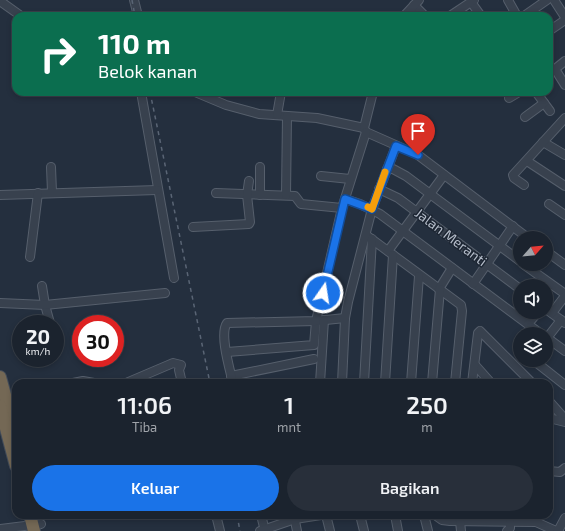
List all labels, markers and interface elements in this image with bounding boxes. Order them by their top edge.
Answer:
text: 110 m [98,26,171,60]
icon: right [32,28,84,80]
text: Belok kanan [98,60,197,82]
pin [401,114,435,155]
icon: arrive [407,120,429,142]
street label: Jalan Meranti [412,204,491,269]
north arrow [513,231,553,271]
map controls [513,231,553,367]
position arrow [302,272,344,314]
button: sound [513,279,553,319]
speed limit sign: 30 [72,315,124,367]
text: 20 [26,324,50,348]
button: layers [513,327,553,367]
text: km/h [26,345,50,357]
text: 11:06 [117,390,172,419]
text: 1 [284,390,294,419]
text: 250 [406,390,448,419]
text: Tiba [132,419,157,435]
text: mnt [277,419,301,435]
text: m [421,419,433,435]
button: Keluar [32,465,279,511]
button: Bagikan [287,465,533,511]

